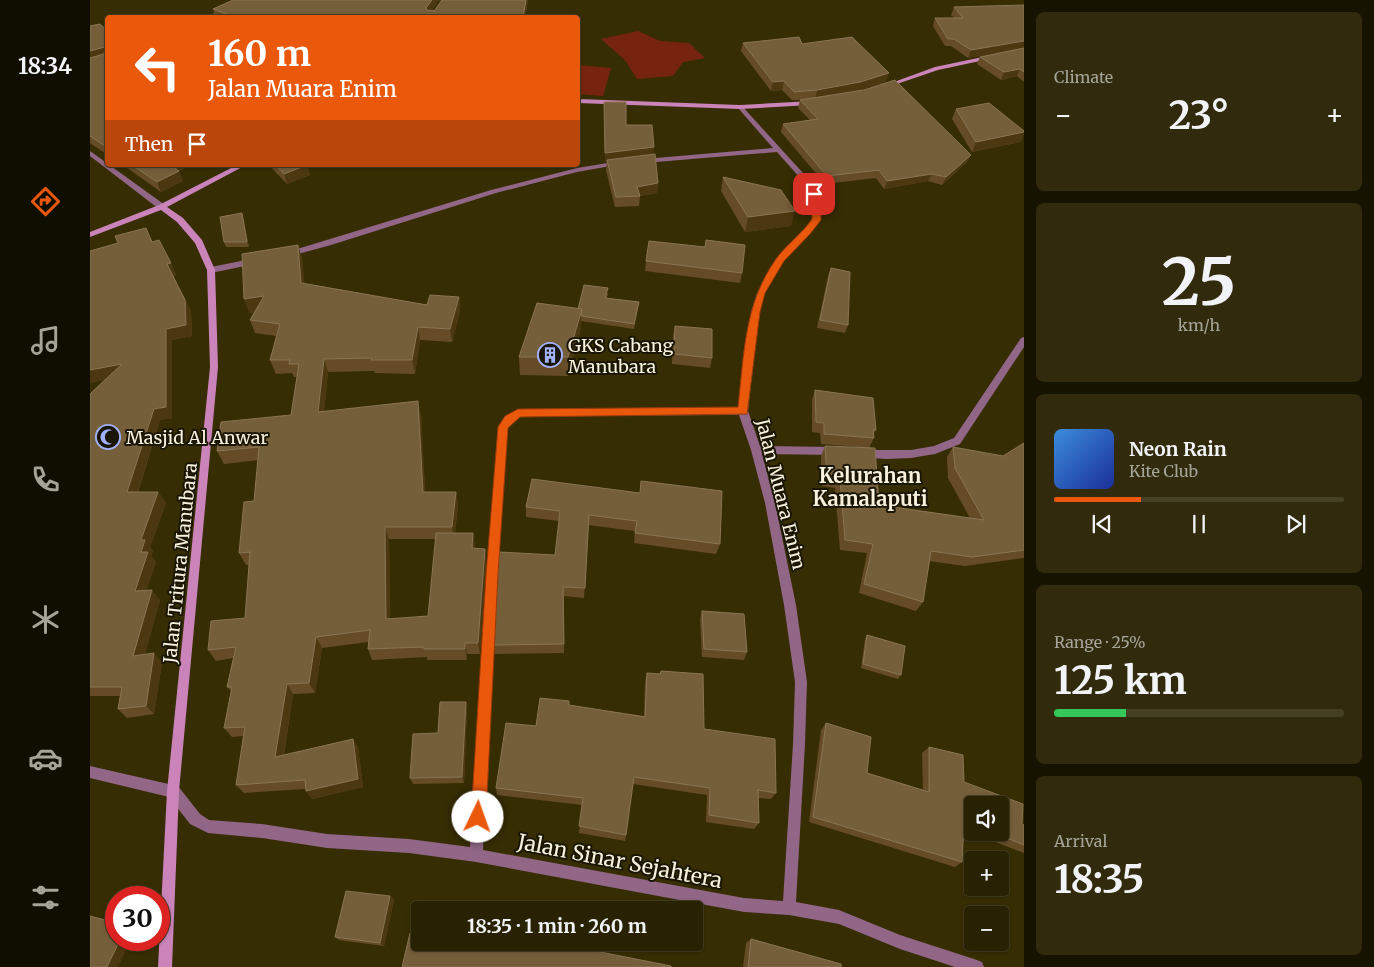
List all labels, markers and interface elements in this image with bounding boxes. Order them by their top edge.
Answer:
text: 160 m [208,32,311,76]
icon: left [125,35,190,100]
text: 18:34 [18,52,72,80]
text: Climate [1054,67,1113,87]
text: Jalan Muara Enim [208,75,397,103]
text: 23° [1169,92,1229,139]
text: − [1054,97,1073,133]
text: + [1325,97,1344,133]
icon: arrive [183,130,211,158]
text: Then [125,132,173,156]
pin [793,173,835,215]
icon: arrive [800,180,828,208]
icon: directions [28,184,63,219]
text: 25 [1162,241,1236,323]
text: km/h [1178,315,1220,335]
icon: music [28,323,63,358]
place label: GKS Cabang Manubara [568,334,673,378]
building icon: GKS Cabang Manubara [537,342,563,368]
street label: Jalan Muara Enim [751,415,811,572]
mosque icon: Masjid Al Anwar [95,424,121,450]
place label: Masjid Al Anwar [126,426,268,449]
text: Neon Rain [1129,437,1227,461]
street label: Jalan Tritura Manubara [158,461,202,665]
text: Kite Club [1129,461,1198,481]
icon: phone [28,462,63,497]
district label: Kelurahan Kamalaputi [813,463,928,511]
icon: previous [1088,510,1116,538]
icon: pause [1185,510,1213,538]
icon: next [1282,510,1310,538]
icon: climate [28,602,63,637]
text: Range · 25% [1054,632,1145,652]
text: 125 km [1054,657,1187,704]
icon: car [28,741,63,776]
position arrow [451,790,503,842]
map controls [964,796,1009,951]
button: sound [964,796,1009,841]
street label: Jalan Sinar Sejahtera [514,828,725,894]
text: Arrival [1054,831,1107,851]
button: + [964,851,1009,896]
text: 18:35 [1054,856,1144,903]
icon: filters [28,880,63,915]
speed limit sign: 30 [105,886,170,951]
button: − [964,906,1009,951]
text: 18:35 · 1 min · 260 m [467,914,647,938]

